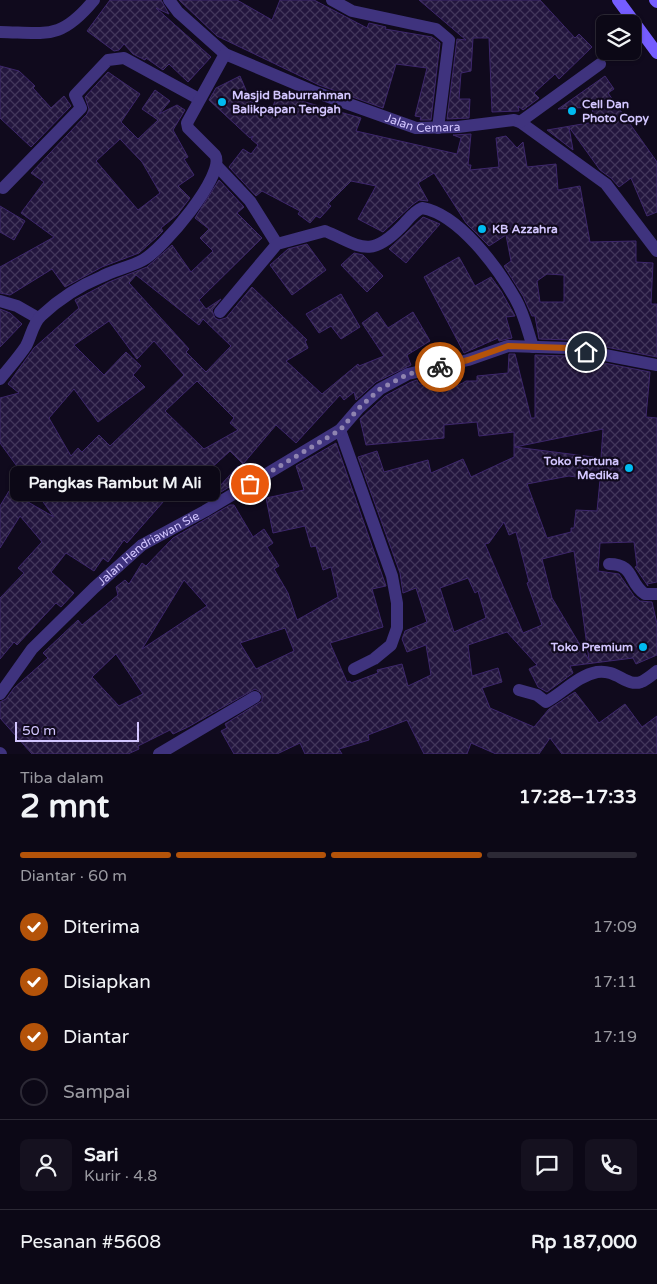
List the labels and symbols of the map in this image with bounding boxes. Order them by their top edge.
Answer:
place label: Masjid Baburrahman Balikpapan Tengah [232,88,351,117]
marker: Masjid Baburrahman Balikpapan Tengah [216,96,228,108]
place label: Cell Dan Photo Copy [582,97,649,126]
marker: Cell Dan Photo Copy [566,105,578,117]
street label: Jalan Cemara [383,111,461,135]
place label: KB Azzahra [492,222,558,236]
marker: KB Azzahra [476,223,488,235]
pin [565,331,607,373]
courier [415,342,465,392]
place label: Toko Fortuna Medika [543,454,619,482]
marker: Toko Fortuna Medika [623,462,635,474]
pin [229,463,271,505]
callout: Pangkas Rambut M Ali [10,466,220,502]
street label: Jalan Hendriawan Sie [95,508,202,588]
place label: Toko Premium [550,640,633,654]
marker: Toko Premium [637,641,649,653]
scale bar [15,719,139,742]

